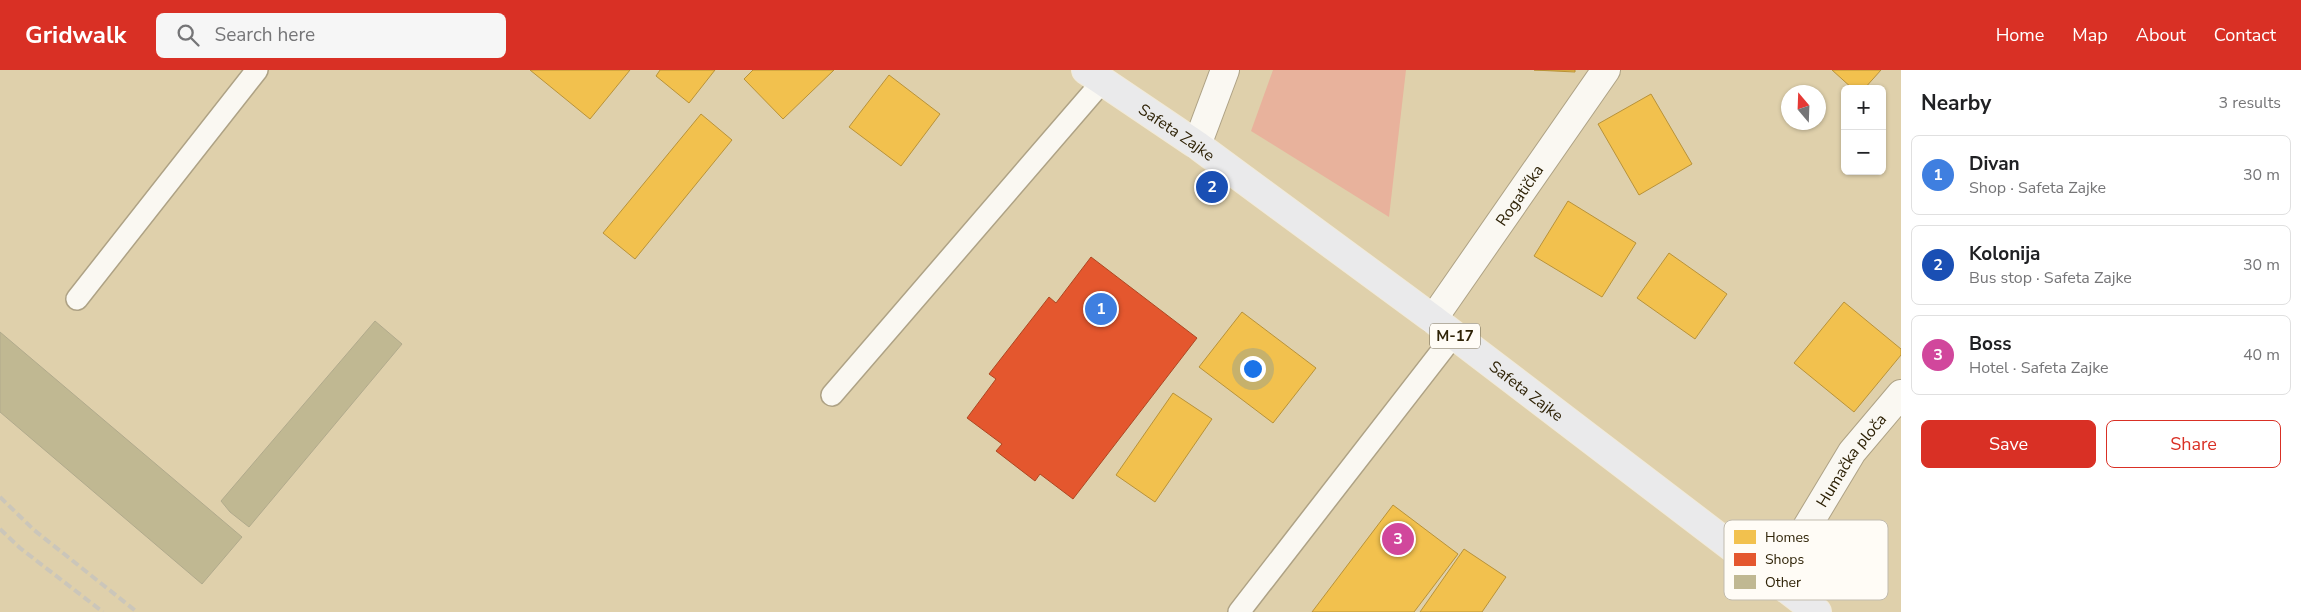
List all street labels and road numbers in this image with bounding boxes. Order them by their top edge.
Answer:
street label: Safeta Zajke [1134,99,1219,167]
street label: Rogatička [1491,160,1549,231]
road number: M-17 [1430,324,1480,348]
street label: Safeta Zajke [1484,356,1568,427]
street label: Humačka ploča [1811,409,1892,512]

